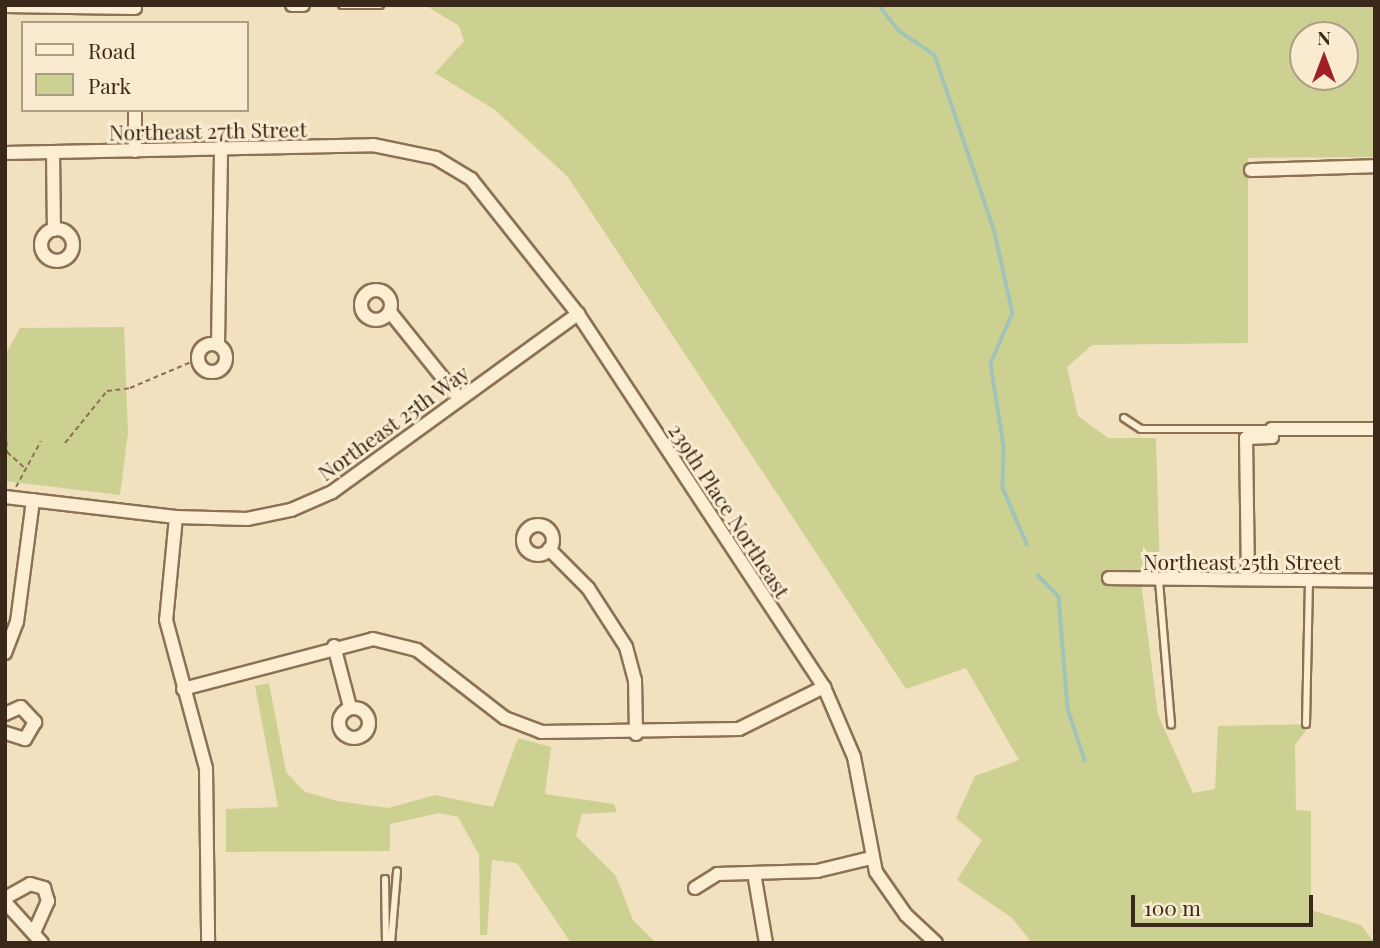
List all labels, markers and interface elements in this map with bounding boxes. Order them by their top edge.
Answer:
legend [21,21,248,112]
north arrow [1289,21,1359,91]
text: N [1317,24,1331,50]
text: Road [88,36,136,64]
text: Park [88,71,131,99]
street label: Northeast 27th Street [109,116,307,144]
street label: Northeast 25th Way [312,359,474,485]
street label: 239th Place Northeast [664,418,796,602]
street label: Northeast 25th Street [1143,548,1341,574]
scale bar [1135,881,1317,925]
text: 100 m [1144,893,1201,921]

